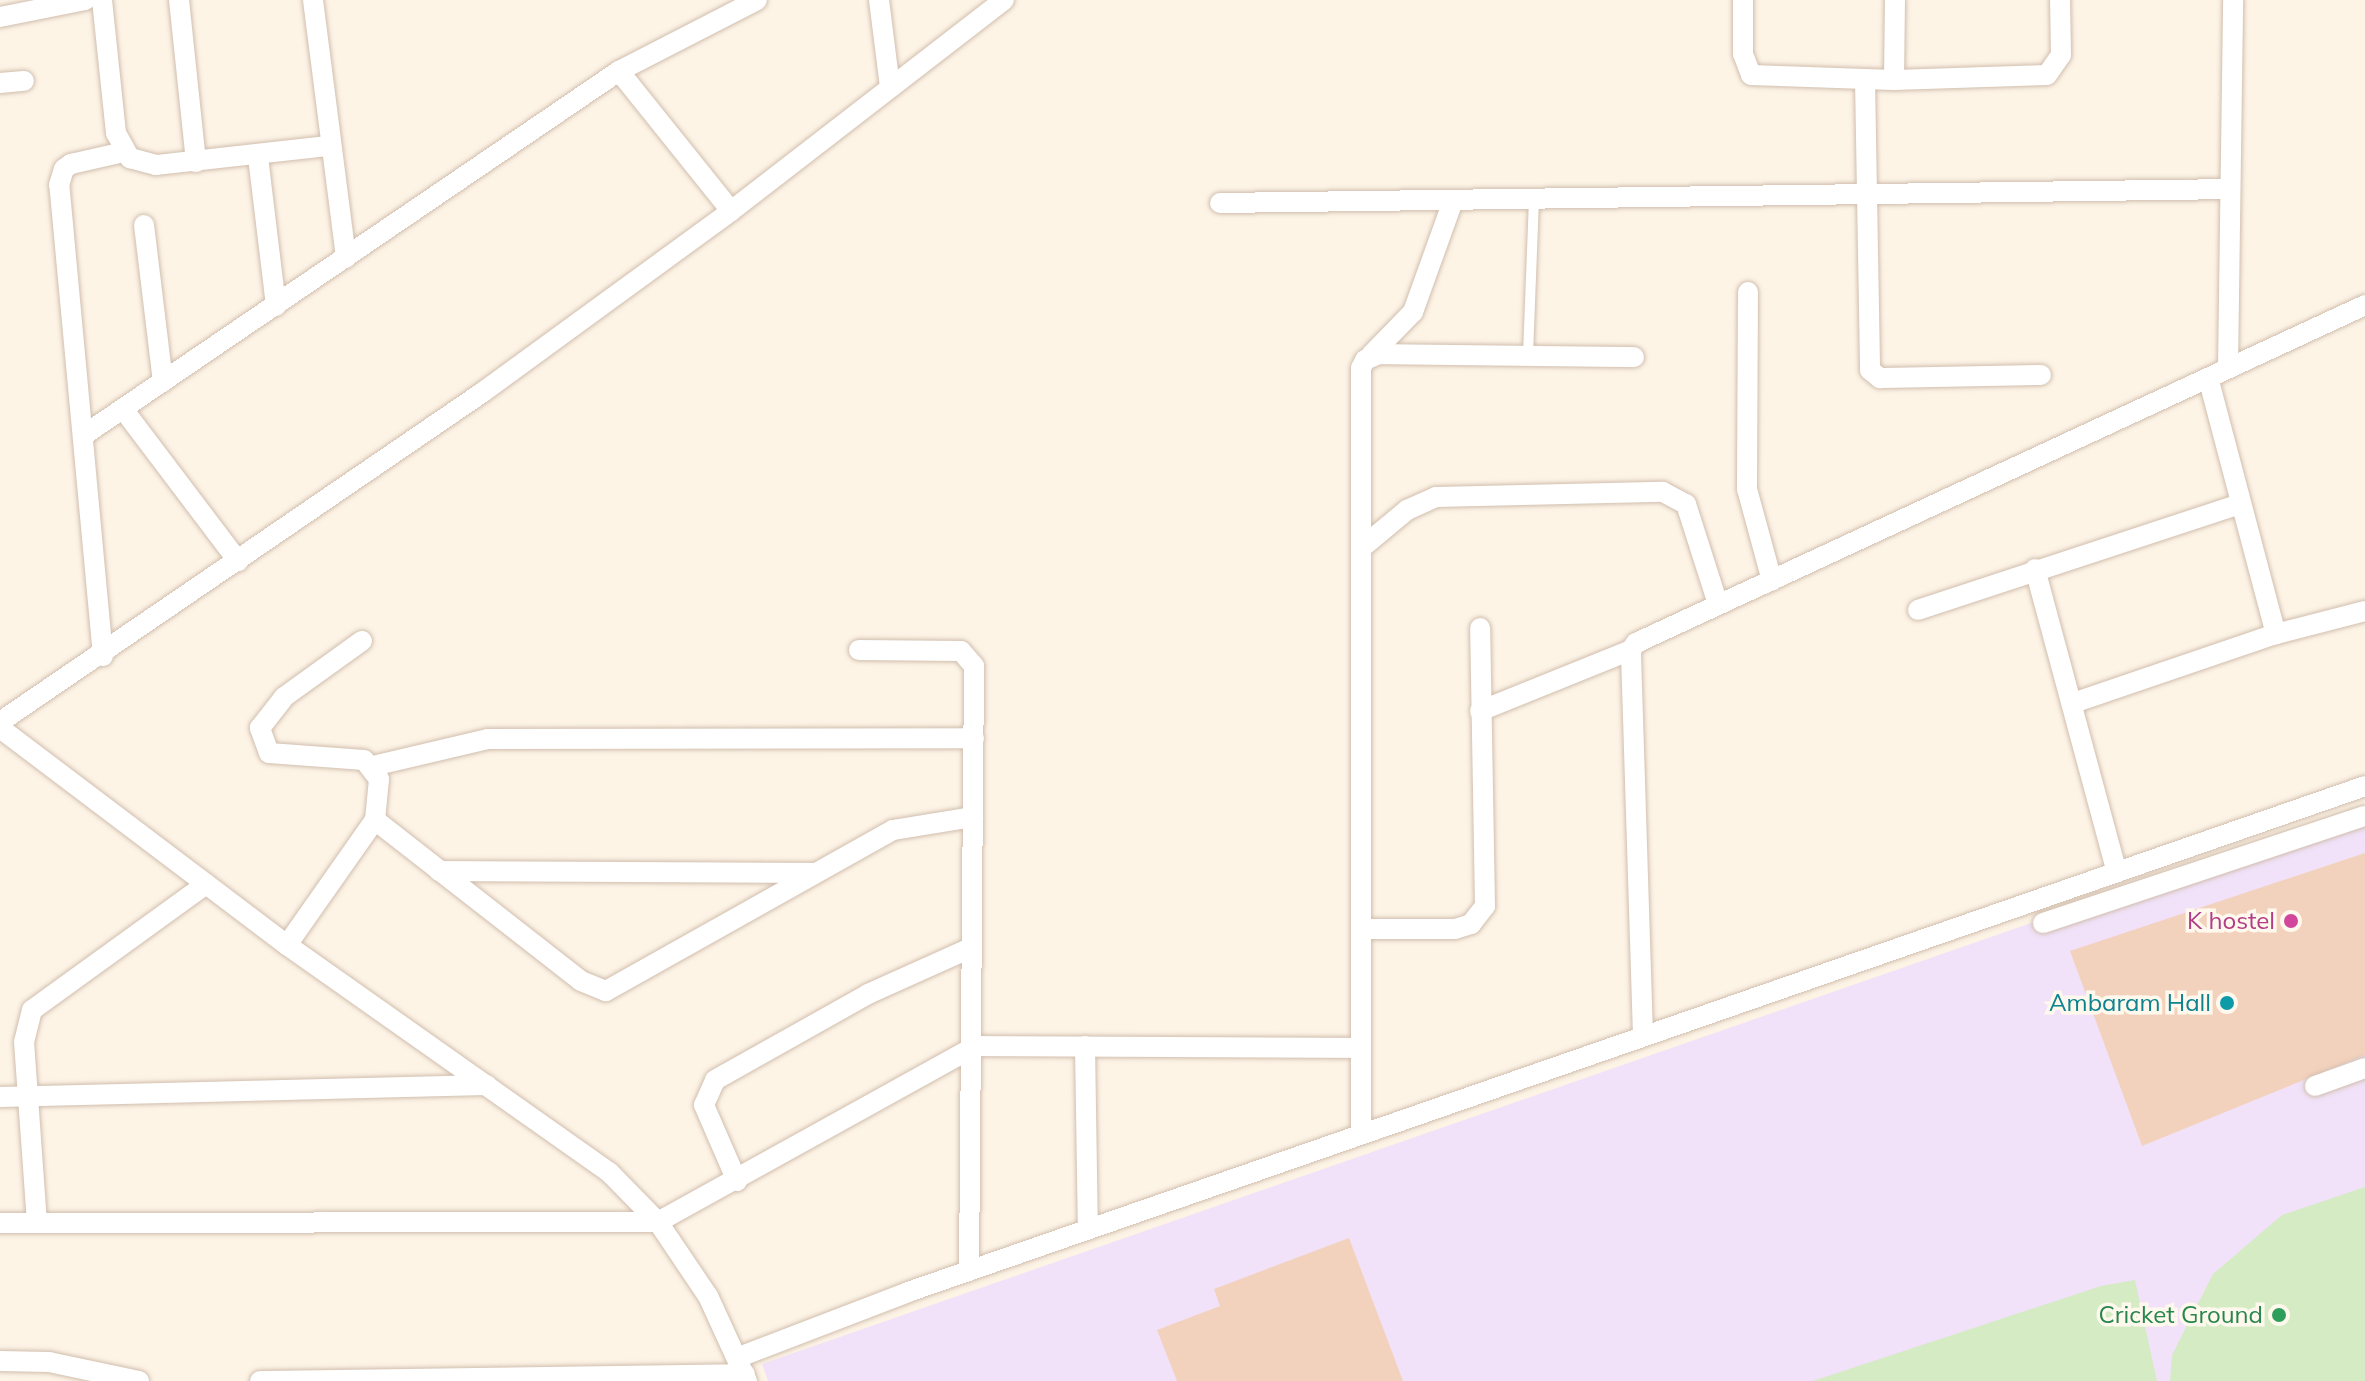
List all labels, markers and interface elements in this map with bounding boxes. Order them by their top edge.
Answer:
place label: K hostel [2187,907,2275,935]
marker: K hostel [2282,912,2300,930]
place label: Ambaram Hall [2049,989,2211,1017]
marker: Ambaram Hall [2218,994,2236,1012]
place label: Cricket Ground [2098,1301,2263,1329]
marker: Cricket Ground [2270,1306,2288,1324]

